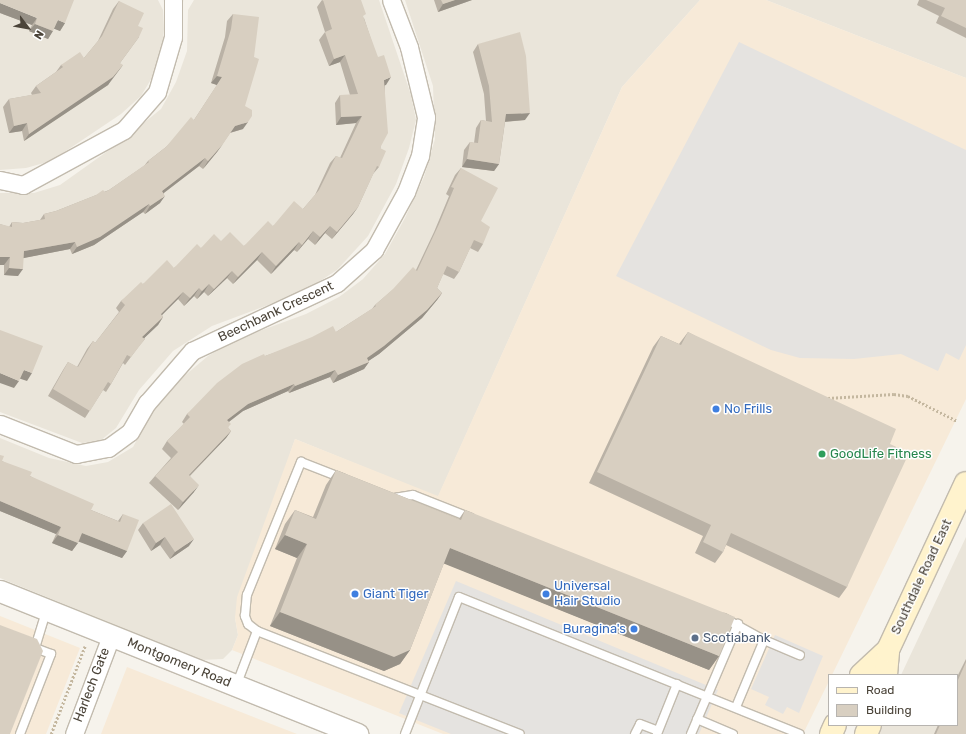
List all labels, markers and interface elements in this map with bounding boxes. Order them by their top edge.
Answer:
north arrow [8,8,48,48]
text: N [31,28,46,41]
street label: Beechbank Crescent [216,278,336,346]
place label: No Frills [724,401,772,417]
marker: No Frills [711,404,721,414]
place label: GoodLife Fitness [830,446,932,462]
marker: GoodLife Fitness [817,449,827,459]
street label: Southdale Road East [888,517,956,637]
place label: Universal Hair Studio [554,579,621,610]
place label: Giant Tiger [363,586,429,602]
marker: Giant Tiger [350,589,360,599]
marker: Universal Hair Studio [541,589,551,599]
place label: Buragina's [563,621,626,637]
marker: Buragina's [629,624,639,634]
place label: Scotiabank [703,630,771,646]
marker: Scotiabank [690,633,700,643]
street label: Montgomery Road [125,635,233,691]
street label: Harlech Gate [71,646,113,724]
legend [828,674,958,726]
text: Road [866,683,894,697]
text: Building [866,703,912,717]

